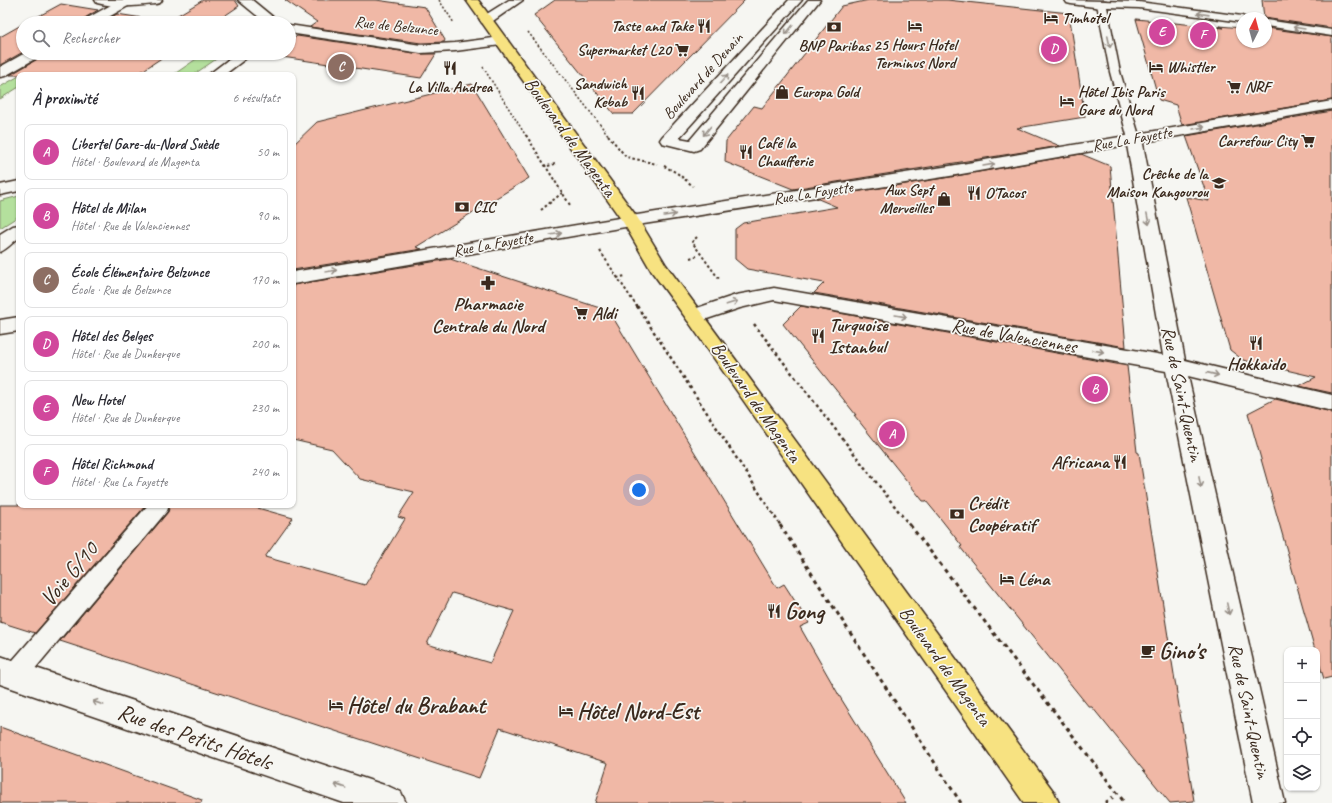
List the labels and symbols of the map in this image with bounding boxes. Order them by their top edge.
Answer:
place label: Timhotel [1062,8,1111,28]
hotel icon: Timhotel [1043,10,1059,26]
one-way arrow [1197,10,1210,18]
street label: Rue de Belzunce [353,12,440,41]
north arrow [1236,12,1272,48]
place label: Taste and Take [611,16,695,36]
pin: E [1149,17,1175,47]
restaurant icon: Taste and Take [696,18,712,34]
hotel icon: 25 Hours Hotel Terminus Nord [907,18,923,34]
bank icon: BNP Paribas [826,19,842,35]
pin: F [1190,20,1216,50]
one-way arrow [784,24,793,35]
one-way arrow [1293,24,1306,32]
street label: Boulevard de Denain [659,28,748,124]
pin: D [1041,34,1067,64]
place label: 25 Hours Hotel Terminus Nord [874,35,960,73]
one-way arrow [1105,35,1113,48]
place label: BNP Paribas [799,36,871,56]
place label: Supermarket L20 [577,40,673,60]
supermarket icon: Supermarket L20 [674,42,690,58]
pin: C [328,52,354,82]
place label: Whistler [1167,57,1217,77]
hotel icon: Whistler [1148,59,1164,75]
restaurant icon: La Villa Andrea [442,60,458,76]
street label: Boulevard de Magenta [519,73,622,202]
one-way arrow [720,73,729,84]
place label: Sandwich Kebab [574,74,628,112]
place label: La Villa Andrea [408,77,494,97]
place label: NRF [1245,77,1274,97]
supermarket icon: NRF [1226,79,1242,95]
place label: Europa Gold [793,82,861,102]
place label: Hôtel Ibis Paris Gare du Nord [1078,82,1166,120]
shop icon: Europa Gold [774,84,790,100]
restaurant icon: Sandwich Kebab [630,85,646,101]
hotel icon: Hôtel Ibis Paris Gare du Nord [1059,93,1075,109]
street label: Rue La Fayette [1091,122,1175,156]
one-way arrow [1193,123,1206,131]
one-way arrow [702,125,711,136]
place label: Carrefour City [1218,131,1299,151]
place label: Café la Chaufferie [757,133,814,171]
supermarket icon: Carrefour City [1300,133,1316,149]
restaurant icon: Café la Chaufferie [738,144,754,160]
one-way arrow [982,160,995,168]
place label: Crêche de la Maison Kangourou [1106,164,1210,202]
school or university icon: Crêche de la Maison Kangourou [1211,175,1227,191]
street label: Rue La Fayette [772,177,856,209]
place label: Aux Sept Merveilles [880,180,936,218]
place label: O'Tacos [985,183,1028,203]
restaurant icon: O'Tacos [966,185,982,201]
shop icon: Aux Sept Merveilles [936,191,952,207]
place label: CIC [473,197,497,217]
bank icon: CIC [454,199,470,215]
one-way arrow [663,211,676,219]
one-way arrow [1144,212,1152,225]
street label: Rue La Fayette [452,227,536,261]
one-way arrow [549,230,562,238]
one-way arrow [325,267,338,275]
pharmacy icon: Pharmacie Centrale du Nord [480,275,496,291]
place label: Pharmacie Centrale du Nord [432,292,547,338]
one-way arrow [725,299,738,306]
place label: Aldi [592,301,619,325]
supermarket icon: Aldi [573,305,589,321]
place label: Turquoise Istanbul [829,313,889,359]
one-way arrow [894,313,907,321]
street label: Rue de Valenciennes [950,313,1081,359]
street label: Rue de Saint-Quentin [1156,324,1208,465]
restaurant icon: Turquoise Istanbul [810,328,826,344]
restaurant icon: Hokkaido [1248,335,1264,351]
street label: Boulevard de Magenta [706,337,807,468]
one-way arrow [1091,348,1104,356]
place label: Hokkaido [1227,352,1286,376]
one-way arrow [1207,371,1220,378]
pin: B [1082,374,1108,404]
pin: A [879,419,905,449]
place label: Africana [1051,450,1111,474]
restaurant icon: Africana [1112,454,1128,470]
one-way arrow [1197,475,1205,488]
your location [629,480,649,500]
place label: Crédit Coopératif [968,491,1040,537]
bank icon: Crédit Coopératif [949,506,965,522]
street label: Voie G/10 [34,534,106,612]
place label: Léna [1018,567,1051,591]
hotel icon: Léna [999,571,1015,587]
place label: Gong [785,597,826,626]
street label: Boulevard de Magenta [894,602,997,731]
one-way arrow [1224,602,1232,615]
restaurant icon: Gong [766,603,782,619]
place label: Gino's [1159,637,1208,666]
street label: Rue de Saint-Quentin [1223,641,1275,782]
cafe icon: Gino's [1140,643,1156,659]
place label: Hôtel du Brabant [347,691,488,720]
street label: Rue des Petits Hôtels [114,697,278,778]
hotel icon: Hôtel du Brabant [328,697,344,713]
place label: Hôtel Nord-Est [577,697,701,726]
one-way arrow [92,699,104,707]
hotel icon: Hôtel Nord-Est [558,703,574,719]
one-way arrow [334,782,347,789]

